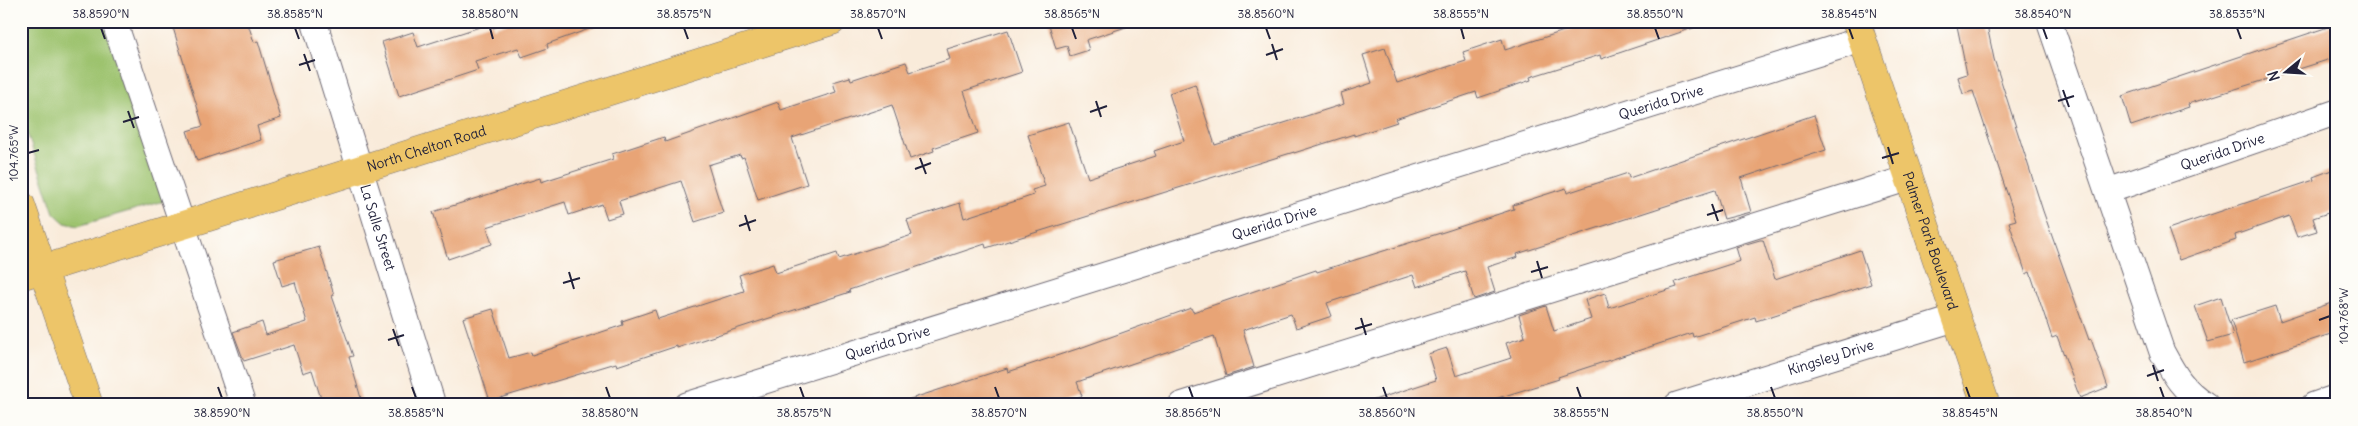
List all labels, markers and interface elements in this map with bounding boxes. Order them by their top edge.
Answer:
text: 38.8590°N [72,6,130,21]
text: 38.8585°N [267,6,323,21]
text: 38.8580°N [461,6,519,21]
text: 38.8575°N [656,6,712,21]
text: 38.8570°N [850,6,906,21]
text: 38.8565°N [1044,6,1100,21]
text: 38.8560°N [1237,6,1295,21]
text: 38.8555°N [1433,6,1489,21]
text: 38.8550°N [1626,6,1684,21]
text: 38.8545°N [1821,6,1877,21]
text: 38.8540°N [2014,6,2072,21]
text: 38.8535°N [2209,6,2265,21]
north arrow [2260,48,2310,98]
text: N [2264,69,2284,83]
street label: Querida Drive [1616,81,1706,124]
street label: North Chelton Road [364,121,488,176]
text: 104.765°W [6,125,21,181]
street label: Querida Drive [2178,129,2267,174]
street label: Palmer Park Boulevard [1899,169,1962,312]
street label: La Salle Street [356,182,400,273]
street label: Querida Drive [1230,201,1319,244]
text: 104.768°W [2336,288,2351,344]
street label: Querida Drive [843,321,932,364]
street label: Kingsley Drive [1785,335,1876,379]
text: 38.8590°N [193,405,251,420]
text: 38.8585°N [388,405,444,420]
text: 38.8580°N [581,405,639,420]
text: 38.8575°N [776,405,832,420]
text: 38.8570°N [971,405,1027,420]
text: 38.8565°N [1165,405,1221,420]
text: 38.8560°N [1358,405,1416,420]
text: 38.8555°N [1553,405,1609,420]
text: 38.8550°N [1746,405,1804,420]
text: 38.8545°N [1942,405,1998,420]
text: 38.8540°N [2135,405,2193,420]

